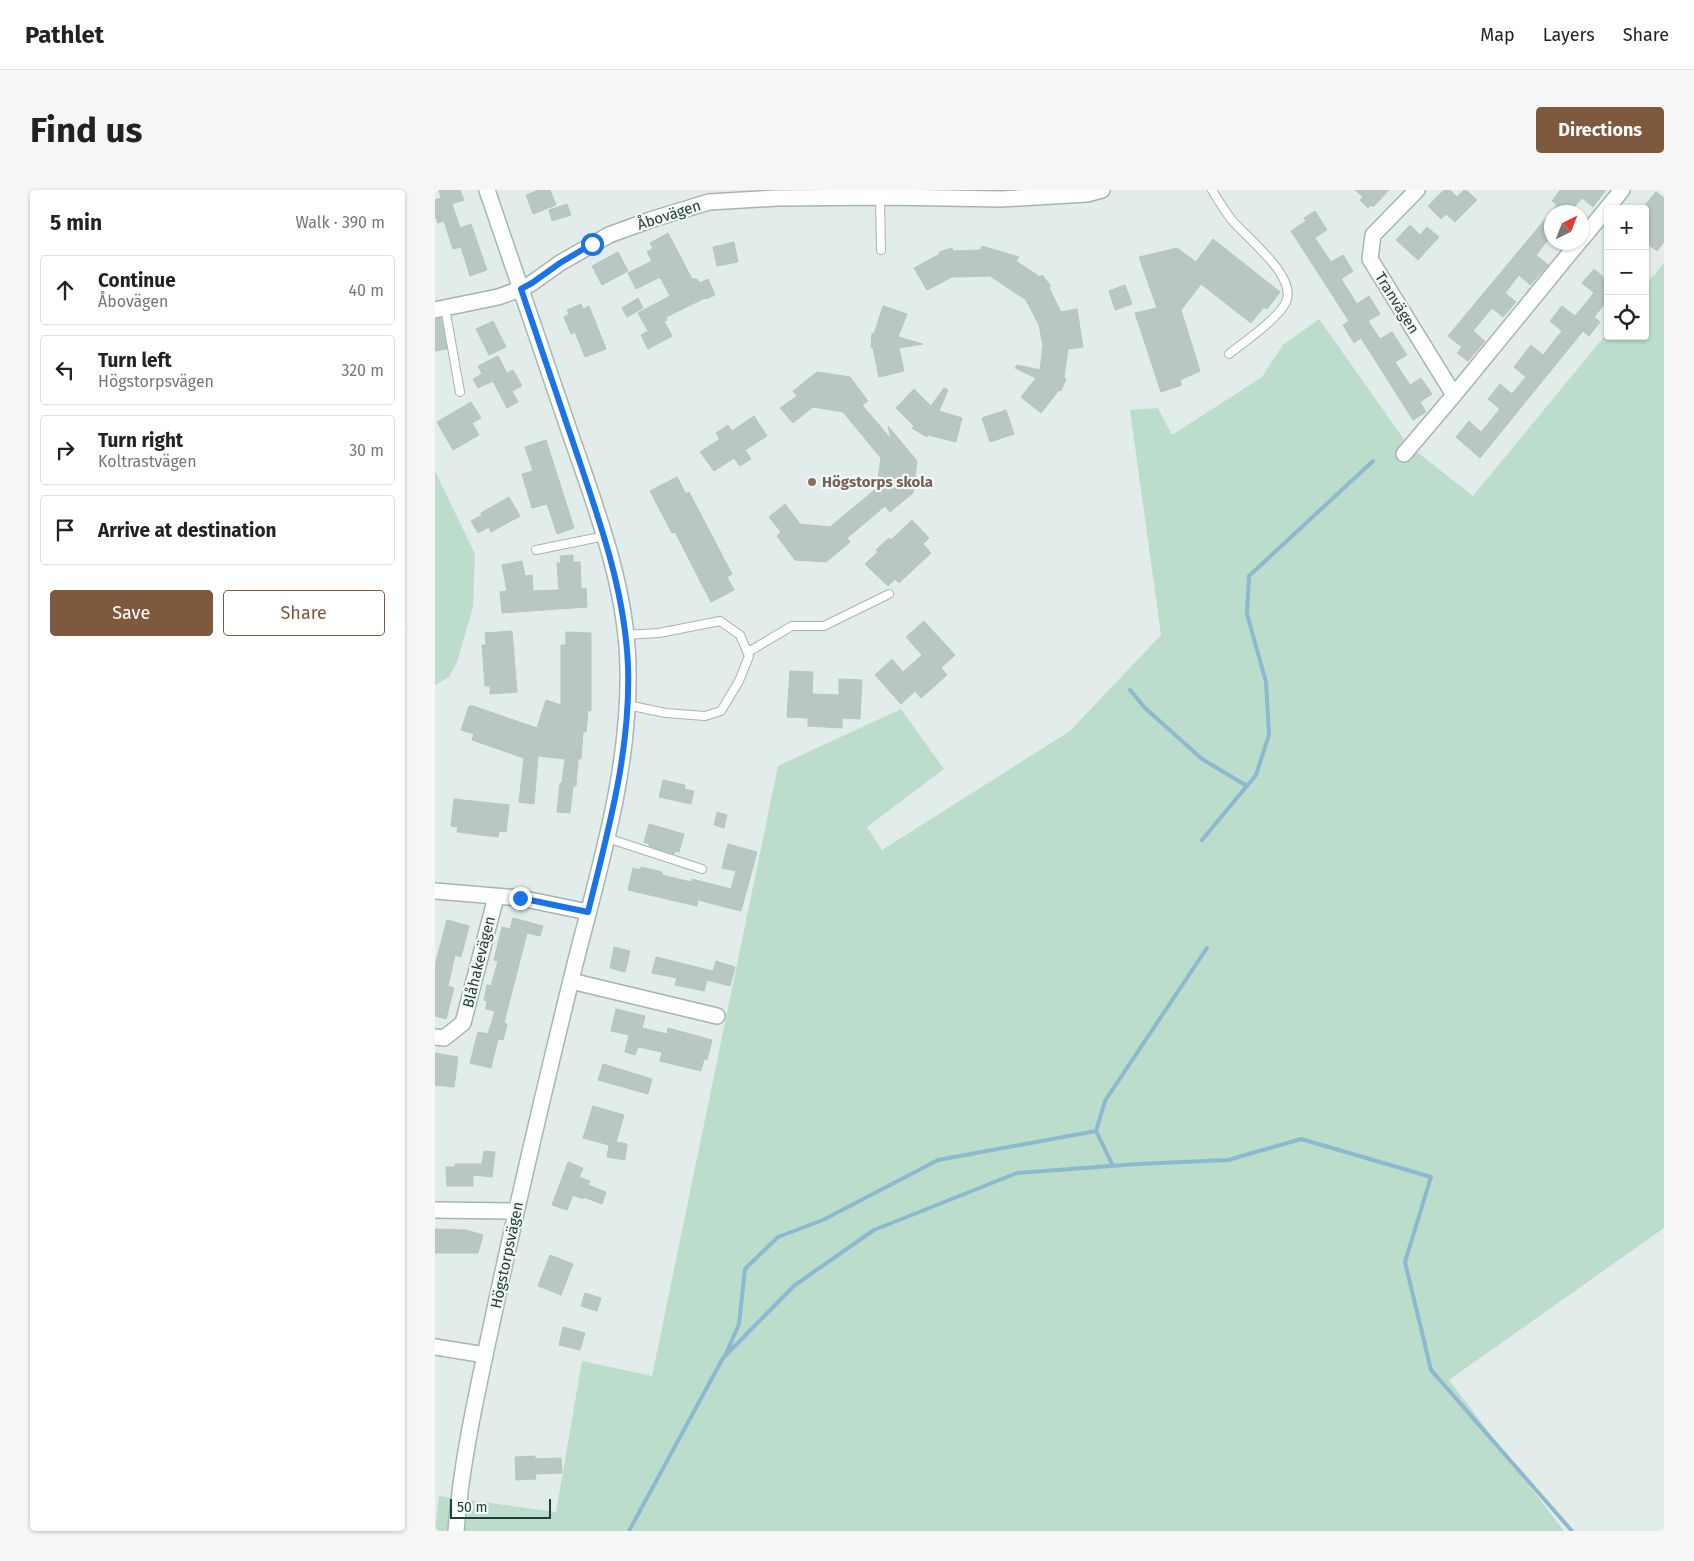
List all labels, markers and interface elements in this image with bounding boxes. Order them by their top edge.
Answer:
text: Pathlet [25,21,104,49]
text: Map [1480,24,1515,46]
text: Layers [1543,24,1595,46]
text: Share [1623,24,1669,46]
button: Directions [1536,107,1664,153]
text: Find us [30,109,142,151]
street label: Åbovägen [635,196,703,234]
north arrow [1544,205,1589,250]
map controls [1604,205,1649,340]
button: + [1604,205,1649,250]
text: 5 min [50,210,102,236]
text: Walk · 390 m [295,213,385,232]
route start [581,233,604,256]
button: − [1604,250,1649,295]
text: Continue [98,269,176,292]
street label: Tranvägen [1371,269,1423,337]
icon: ahead [51,276,79,304]
text: 40 m [349,281,384,300]
text: Åbovägen [98,292,168,311]
button: locate [1604,295,1649,340]
text: Turn left [98,349,172,372]
icon: left [51,356,79,384]
text: 320 m [341,361,384,380]
text: Högstorpsvägen [98,372,214,391]
text: Turn right [98,429,183,452]
icon: right [51,436,79,464]
text: 30 m [349,441,384,460]
text: Koltrastvägen [98,452,197,471]
place label: Högstorps skola [822,473,933,491]
marker: Högstorps skola [806,476,818,488]
icon: arrive [51,516,79,544]
text: Arrive at destination [98,519,277,542]
button: Save [50,590,213,636]
button: Share [223,590,385,636]
route end [509,887,532,910]
street label: Blåhakevägen [459,914,499,1010]
street label: Högstorpsvägen [487,1200,527,1310]
scale bar [450,1496,551,1519]
text: 50 m [457,1499,488,1516]

